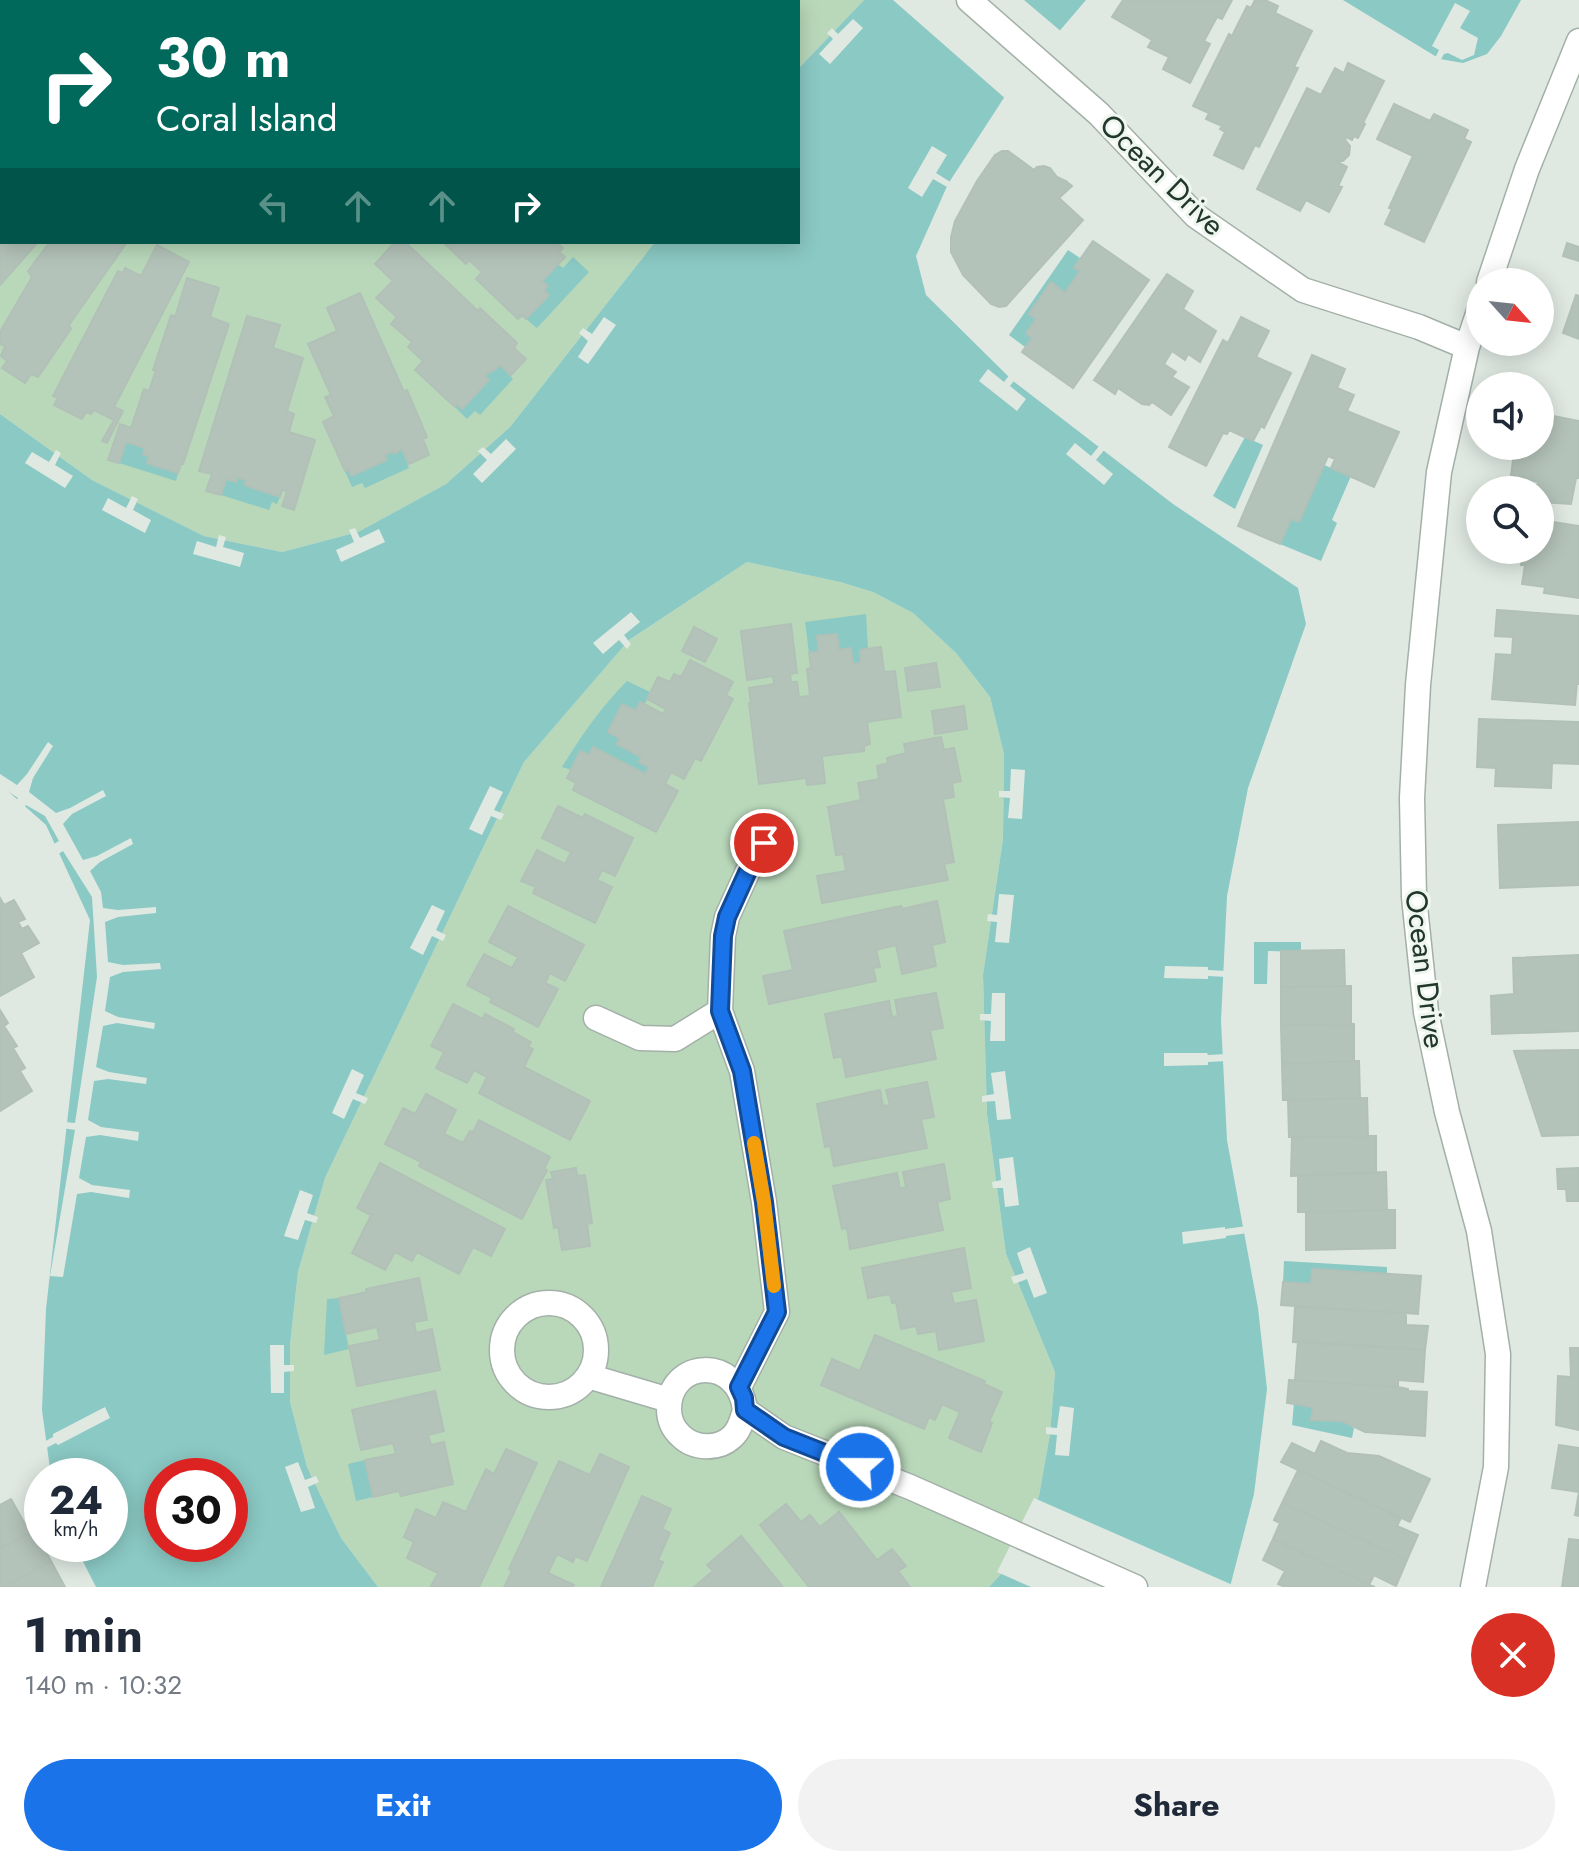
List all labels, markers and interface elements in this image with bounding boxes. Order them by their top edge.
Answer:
text: 30 m [156,17,291,98]
icon: right [24,32,128,136]
text: Coral Island [156,92,337,144]
street label: Ocean Drive [1090,104,1235,245]
icon: left [252,184,296,228]
icon: ahead [336,184,380,228]
icon: ahead [420,184,464,228]
icon: right [504,184,548,228]
north arrow [1466,268,1554,356]
map controls [1466,268,1554,564]
button: sound [1466,372,1554,460]
button: search [1466,476,1554,564]
pin [730,809,798,877]
icon: arrive [742,821,786,865]
street label: Ocean Drive [1394,887,1457,1051]
position arrow [818,1425,902,1509]
speed limit sign: 30 [144,1458,248,1562]
text: 24 [49,1471,103,1529]
text: km/h [53,1515,99,1544]
text: 1 min [24,1601,143,1670]
button: close [1471,1613,1555,1697]
text: 140 m · 10:32 [24,1666,182,1704]
button: Exit [24,1759,782,1851]
button: Share [798,1759,1555,1851]

